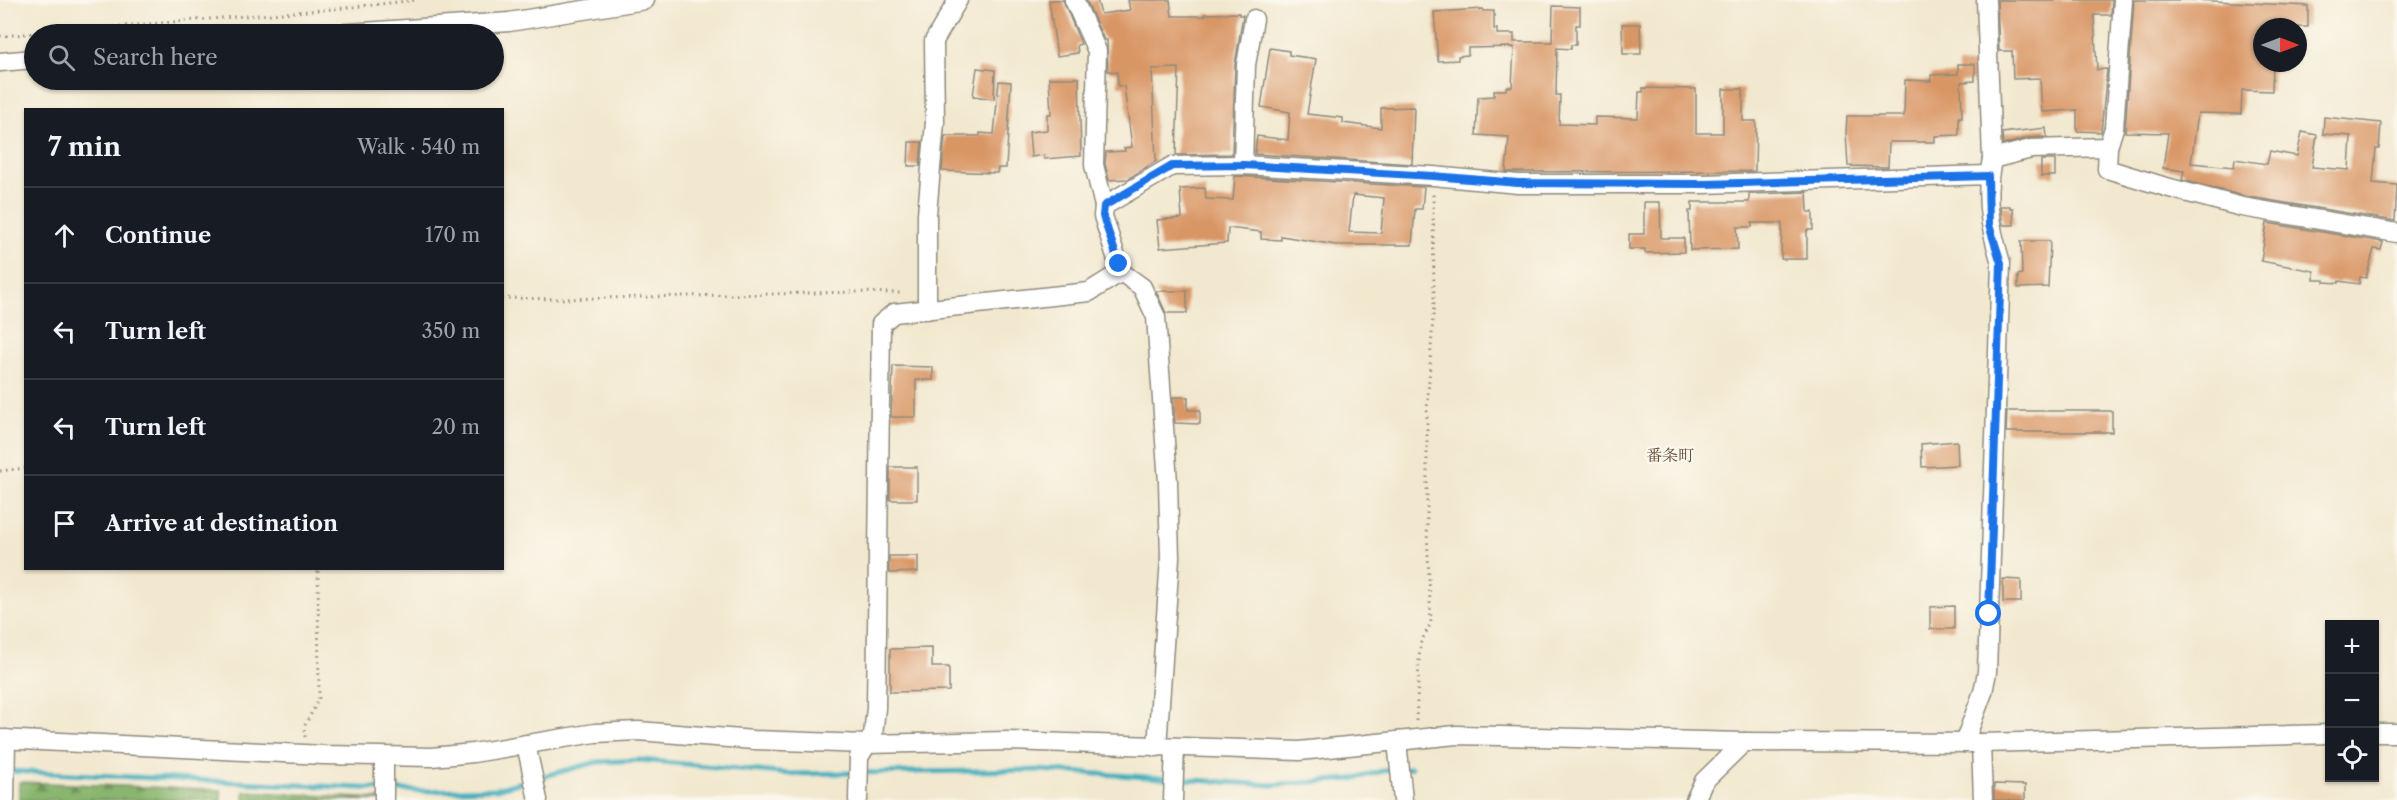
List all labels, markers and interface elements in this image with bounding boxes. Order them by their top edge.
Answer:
north arrow [2253,18,2307,72]
search box [24,24,504,90]
icon: search [45,41,78,74]
text: Search here [93,44,218,71]
text: 7 min [48,131,121,163]
text: Walk · 540 m [357,135,480,159]
icon: ahead [48,219,81,252]
text: Continue [105,222,211,249]
text: 170 m [425,223,480,247]
route end [1105,250,1131,276]
icon: left [48,315,81,348]
text: Turn left [105,318,206,345]
text: 350 m [422,319,480,343]
icon: left [48,411,81,444]
text: Turn left [105,414,206,441]
text: 20 m [432,415,480,439]
district label: 番条町 [1646,445,1694,465]
icon: arrive [48,507,81,540]
text: Arrive at destination [105,510,338,537]
route start [1975,600,2001,626]
map controls [2325,620,2379,782]
button: + [2325,620,2379,674]
button: − [2325,674,2379,728]
button: locate [2325,728,2379,782]

